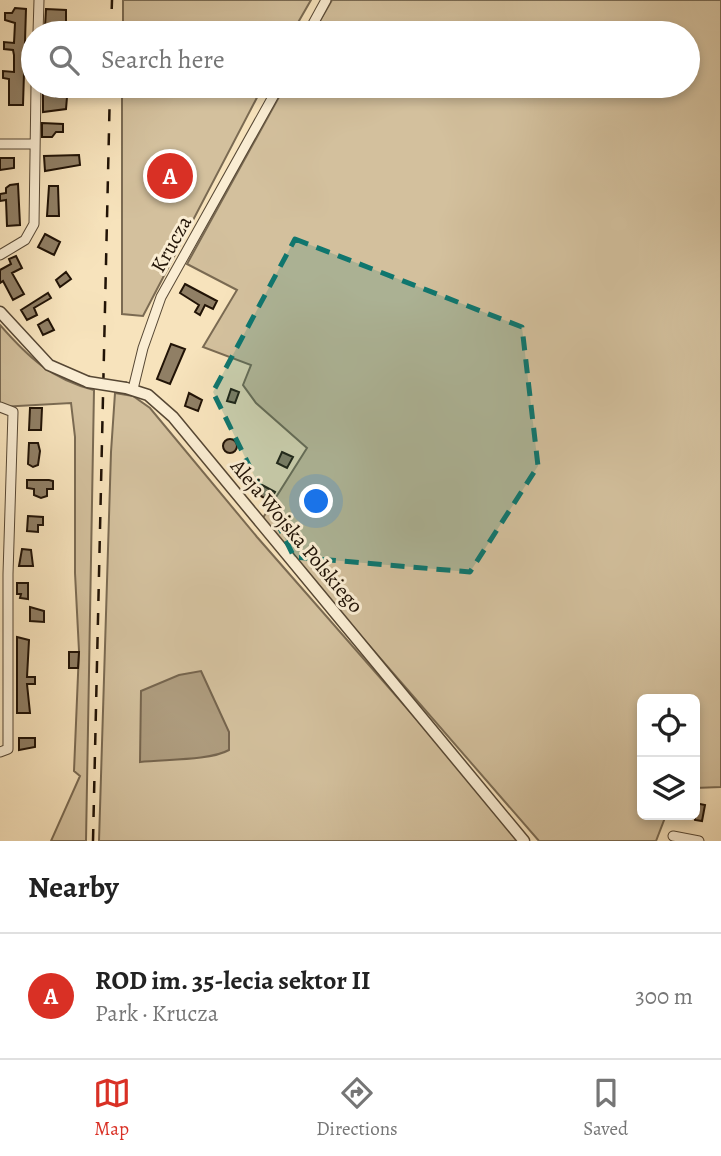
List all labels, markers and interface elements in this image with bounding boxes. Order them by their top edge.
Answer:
search box [21,21,700,98]
icon: search [45,41,83,79]
text: Search here [101,42,225,77]
pin: A [147,150,193,202]
street label: Krucza [144,210,198,277]
street label: Aleja Wojska Polskiego [224,452,370,619]
your location [299,484,333,518]
map controls [637,694,700,820]
button: locate [637,694,700,757]
button: layers [637,757,700,820]
text: Nearby [28,867,119,907]
text: ROD im. 35-lecia sektor II [95,963,370,998]
text: A [44,981,58,1012]
text: 300 m [635,981,693,1012]
text: Park · Krucza [95,998,219,1029]
tab: Map [93,1074,131,1142]
tab: Directions [316,1074,398,1142]
tab: Saved [583,1074,628,1142]

